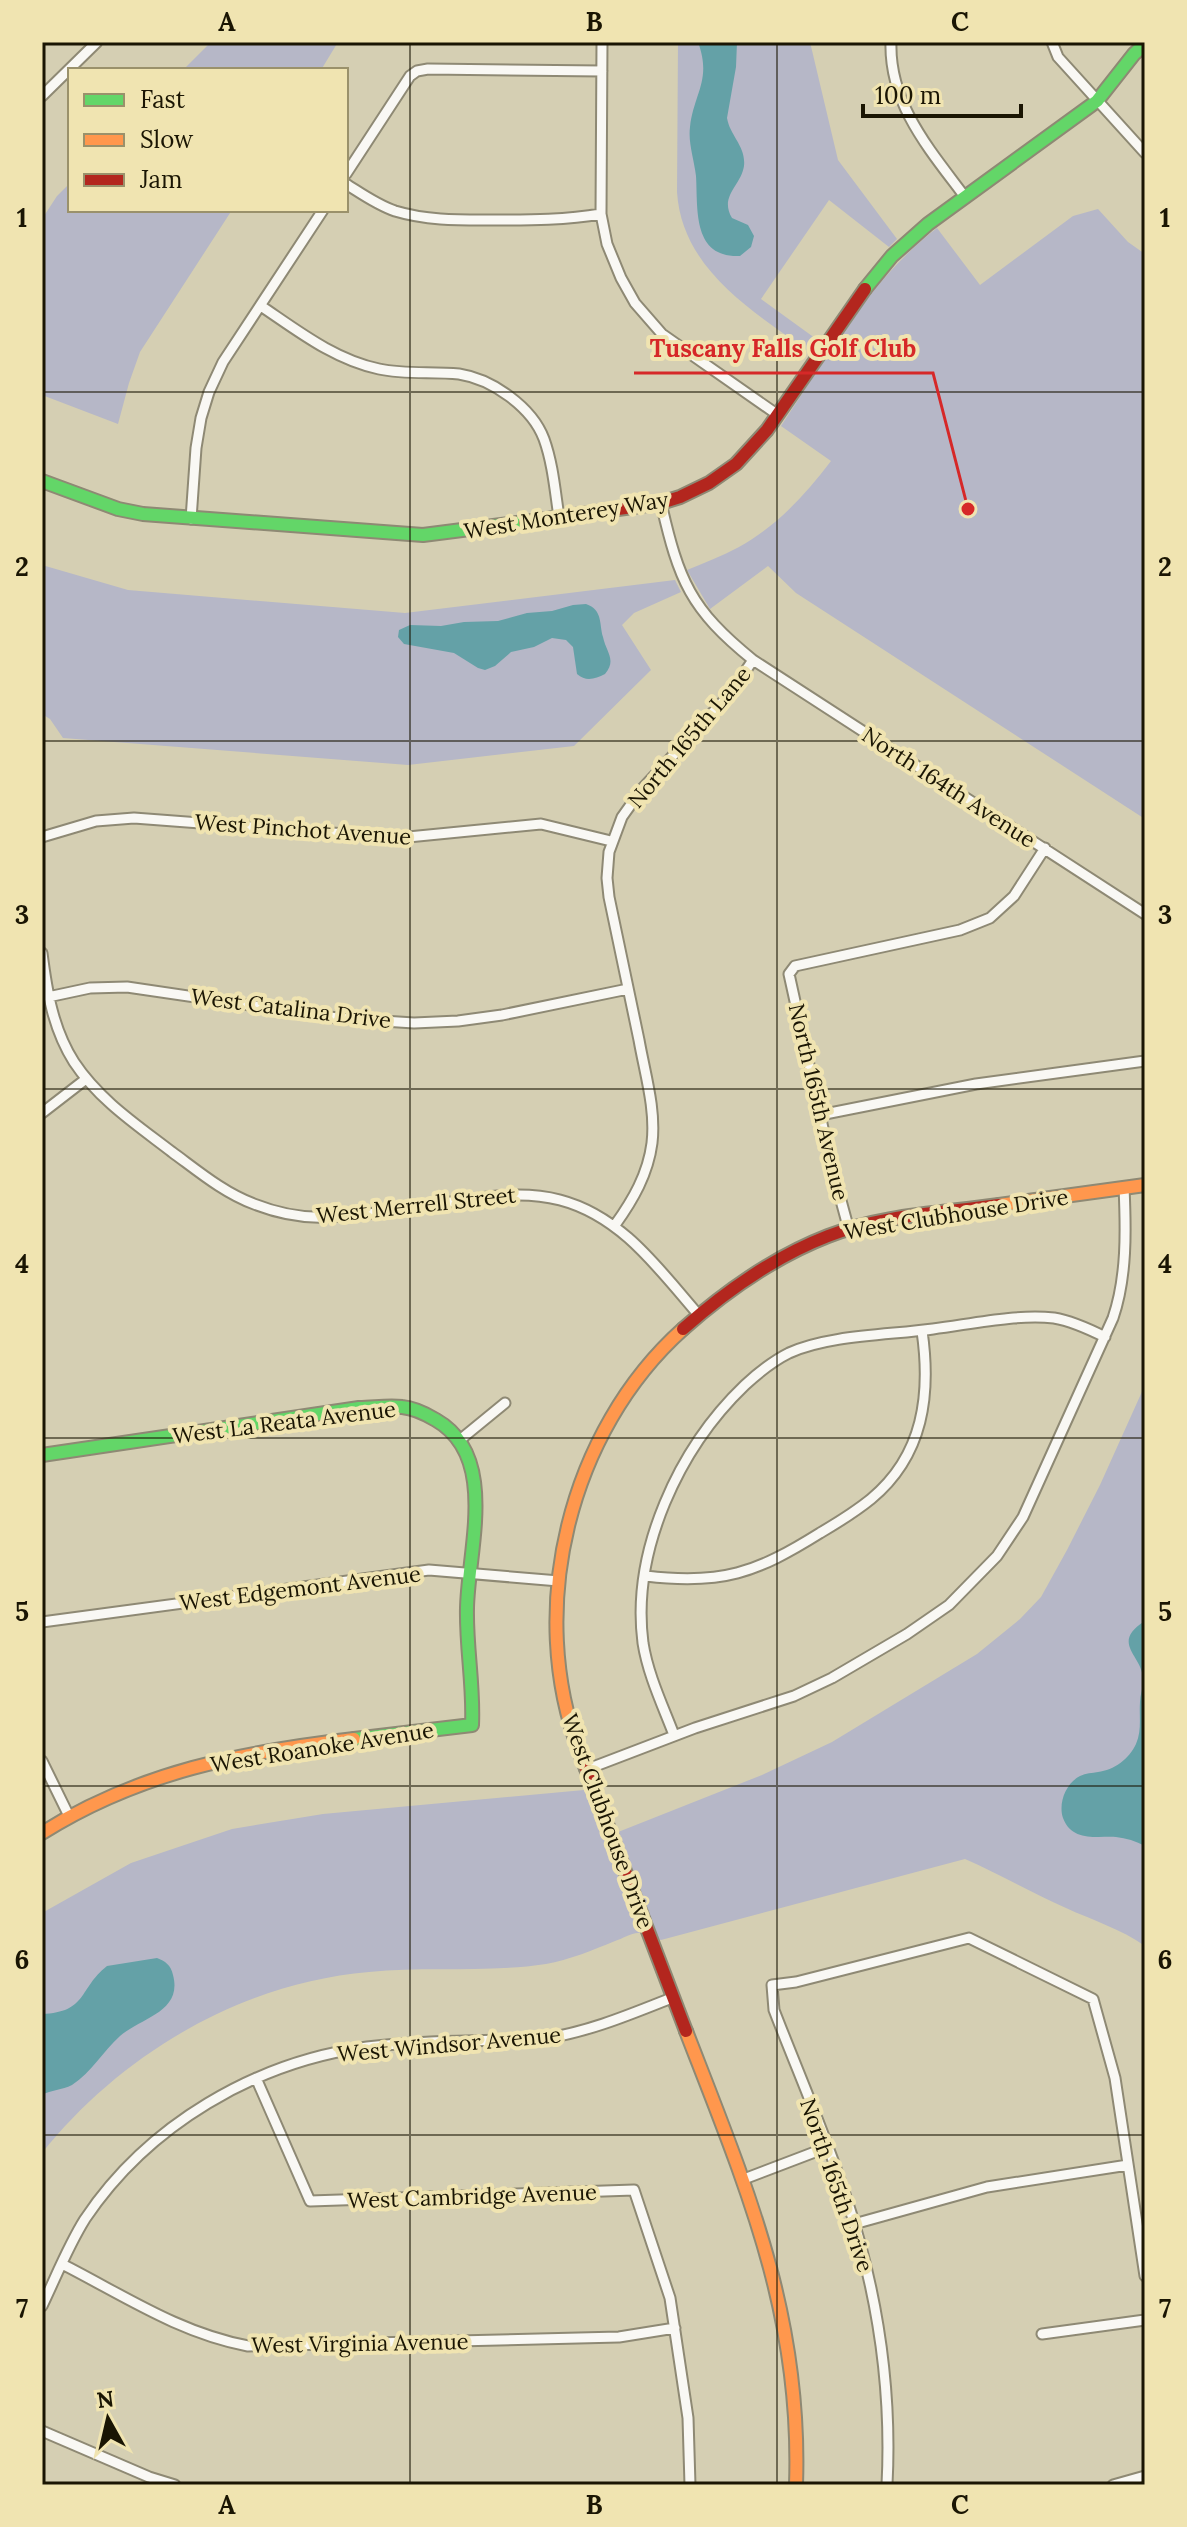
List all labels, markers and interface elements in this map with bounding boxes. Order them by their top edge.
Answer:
text: A [218,5,236,38]
text: B [585,5,603,38]
text: C [951,5,969,38]
legend [68,68,348,212]
scale bar [863,68,1021,118]
text: 100 m [875,80,941,111]
text: Fast [140,84,186,115]
text: Slow [140,124,194,155]
text: Jam [139,164,182,195]
text: 1 [17,201,27,234]
text: 1 [1160,201,1170,234]
callout: Tuscany Falls Golf Club [634,325,933,373]
text: Tuscany Falls Golf Club [650,333,916,364]
street label: West Monterey Way [462,485,670,545]
text: 2 [15,550,29,583]
text: 2 [1158,550,1172,583]
street label: North 165th Lane [622,660,757,814]
street label: North 164th Avenue [857,720,1041,854]
street label: West Pinchot Avenue [194,807,412,851]
text: 3 [15,898,29,931]
text: 3 [1158,898,1172,931]
street label: West Catalina Drive [189,982,393,1034]
street label: North 165th Avenue [783,1001,855,1203]
street label: West Merrell Street [315,1181,518,1229]
street label: West Clubhouse Drive [842,1182,1070,1246]
text: 4 [15,1247,29,1280]
text: 4 [1158,1247,1172,1280]
street label: West La Reata Avenue [171,1394,397,1450]
street label: West Edgemont Avenue [178,1559,422,1617]
text: 5 [15,1595,29,1628]
text: 5 [1158,1595,1172,1628]
street label: West Clubhouse Drive [556,1710,660,1932]
street label: West Roanoke Avenue [208,1716,436,1778]
text: 6 [15,1943,29,1976]
text: 6 [1158,1943,1172,1976]
street label: West Windsor Avenue [336,2020,562,2068]
street label: North 165th Drive [794,2094,880,2276]
street label: West Cambridge Avenue [347,2178,597,2214]
text: 7 [16,2292,28,2325]
text: 7 [1159,2292,1171,2325]
street label: West Virginia Avenue [251,2327,469,2359]
north arrow [68,2379,148,2459]
text: N [95,2384,116,2414]
text: A [218,2488,236,2521]
text: B [585,2488,603,2521]
text: C [951,2488,969,2521]

